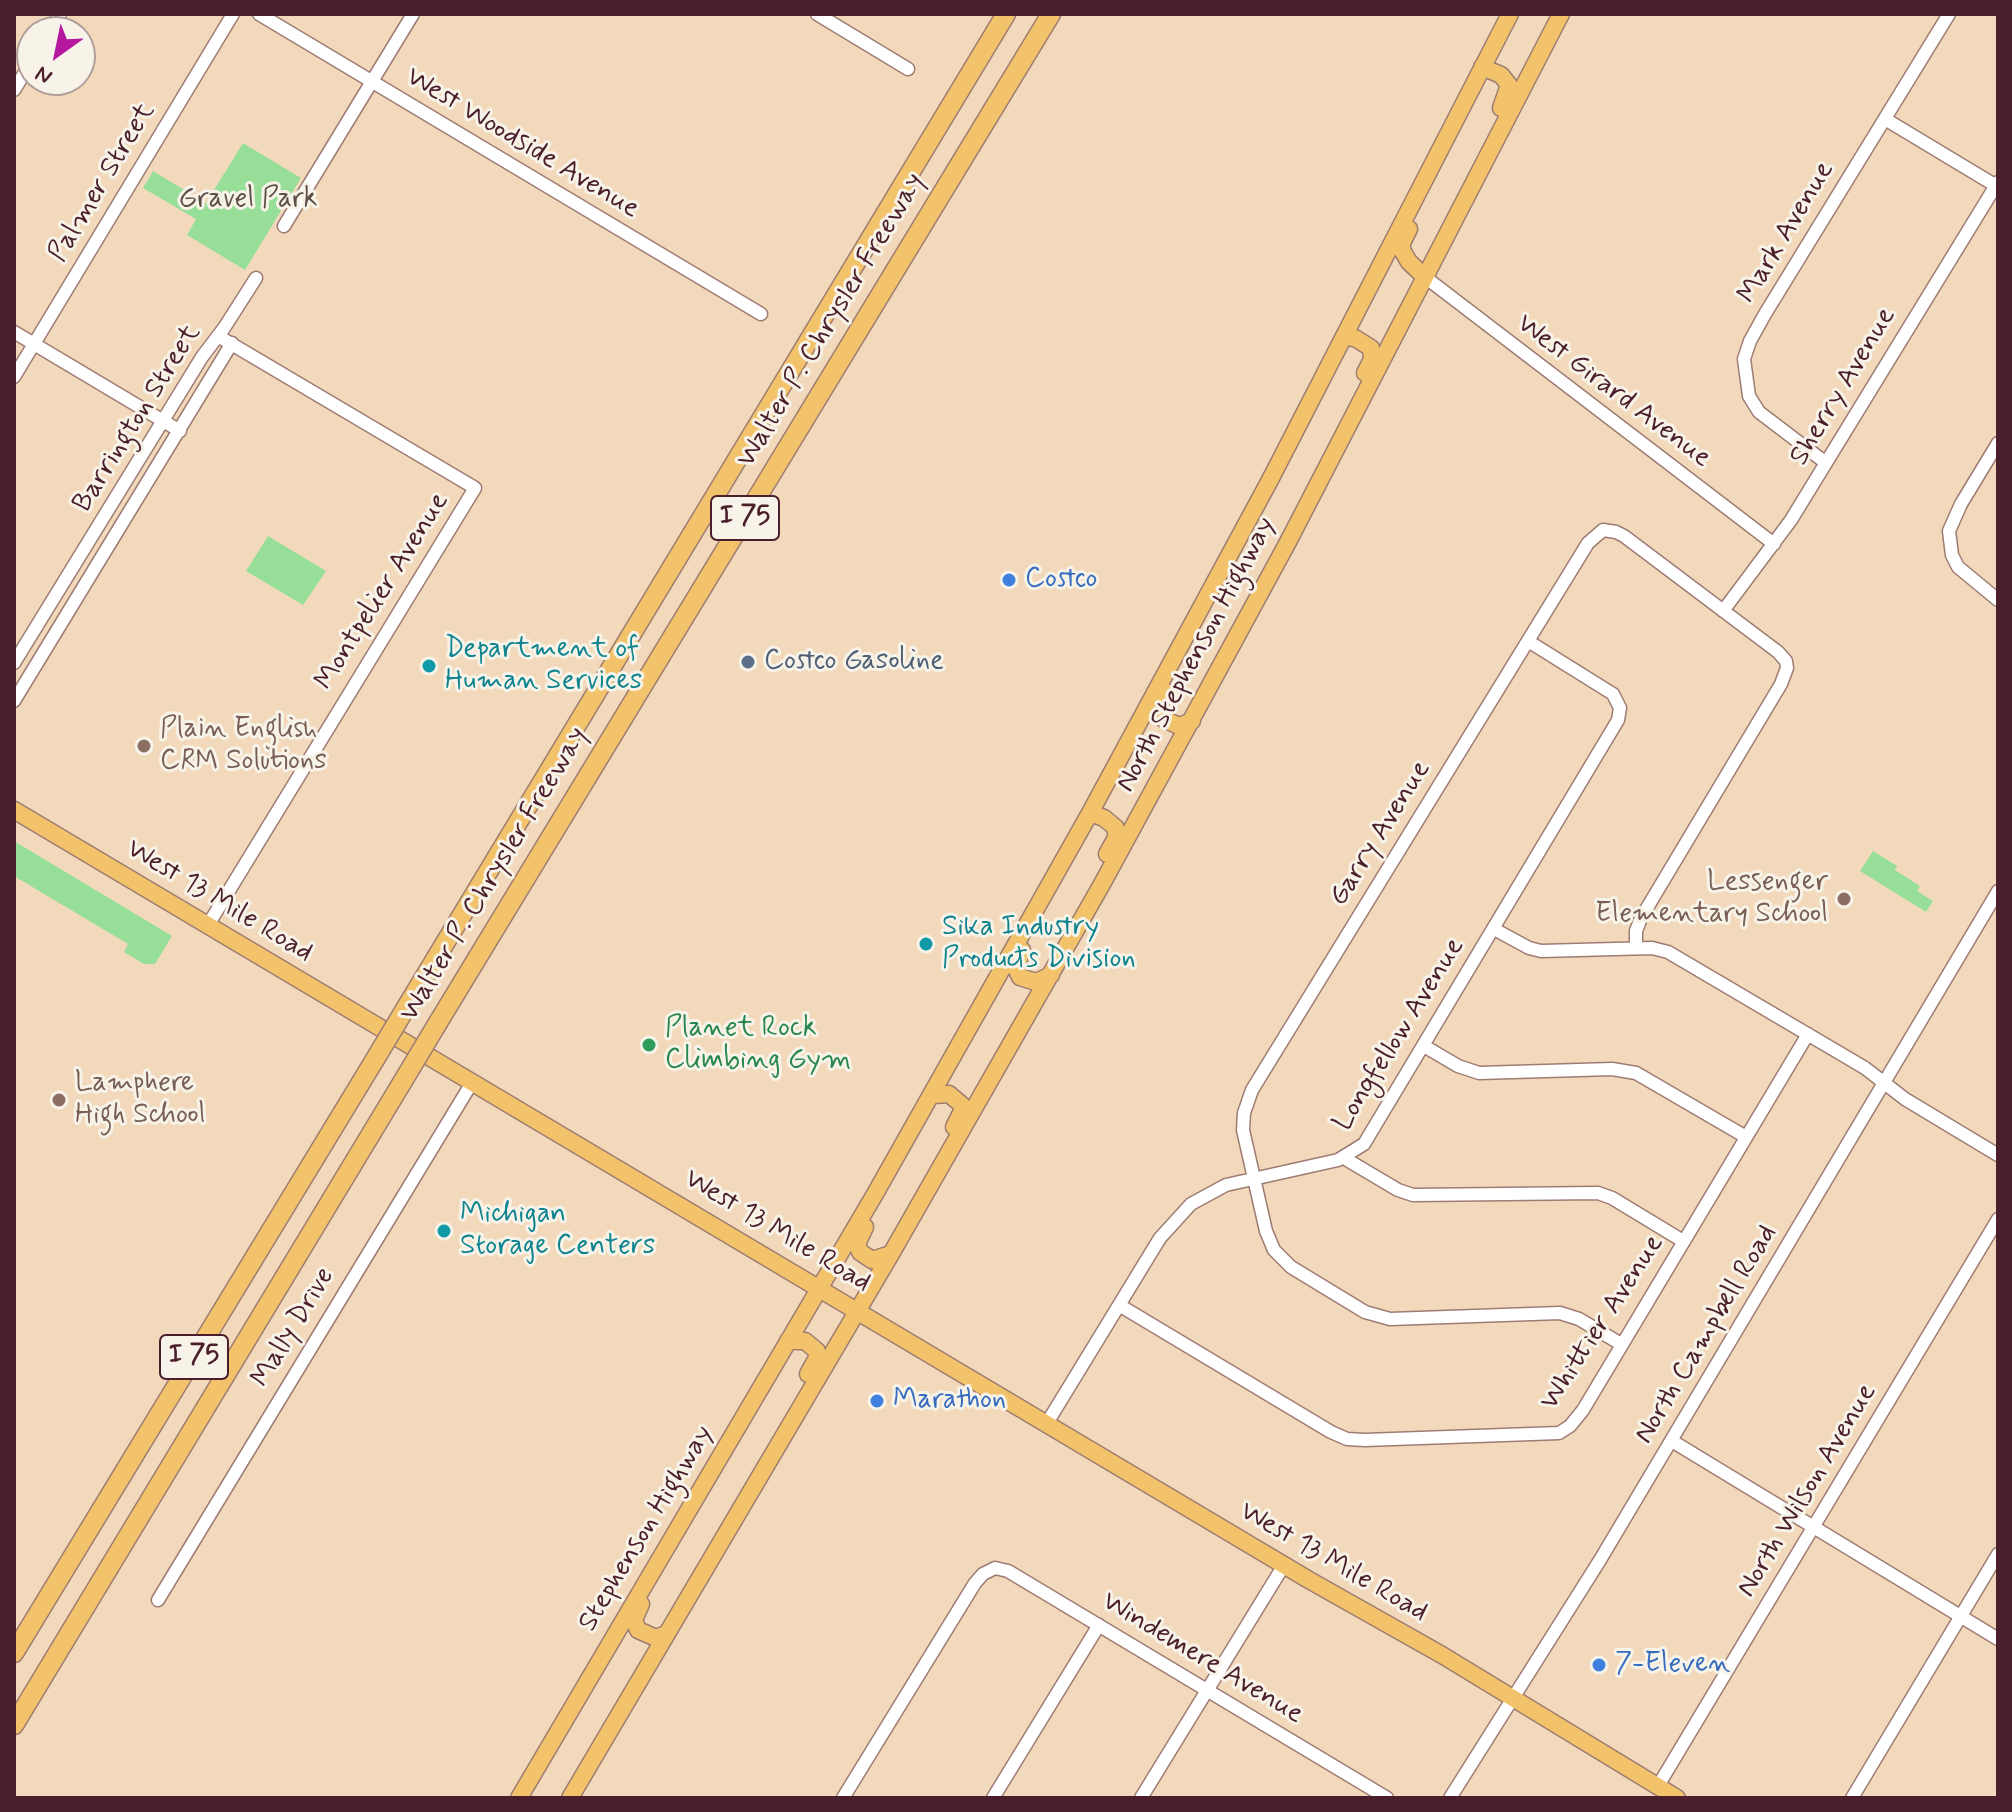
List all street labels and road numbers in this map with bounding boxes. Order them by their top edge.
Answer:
street label: West Woodside Avenue [399,61,645,227]
street label: Palmer Street [42,97,164,269]
street label: Mark Avenue [1731,156,1843,310]
street label: Walter P. Chrysler Freeway [731,168,933,474]
street label: Sherry Avenue [1784,302,1904,472]
street label: West Girard Avenue [1509,308,1717,476]
street label: Barrington Street [67,319,209,519]
street label: Montpelier Avenue [309,487,457,697]
road number: I 75 [711,496,779,540]
street label: North Stephenson Highway [1110,512,1284,798]
street label: Walter P. Chrysler Freeway [394,722,596,1028]
street label: Garry Avenue [1323,755,1439,913]
street label: West 13 Mile Road [120,833,318,971]
street label: Longfellow Avenue [1327,932,1473,1138]
street label: West 13 Mile Road [678,1163,876,1301]
street label: North Campbell Road [1628,1220,1786,1450]
street label: Whittier Avenue [1534,1229,1672,1417]
street label: Mally Drive [245,1262,343,1394]
road number: I 75 [160,1335,228,1379]
street label: North Wilson Avenue [1731,1378,1885,1604]
street label: Stephenson Highway [572,1420,722,1638]
street label: West 13 Mile Road [1233,1496,1433,1630]
street label: Windemere Avenue [1095,1586,1309,1732]

